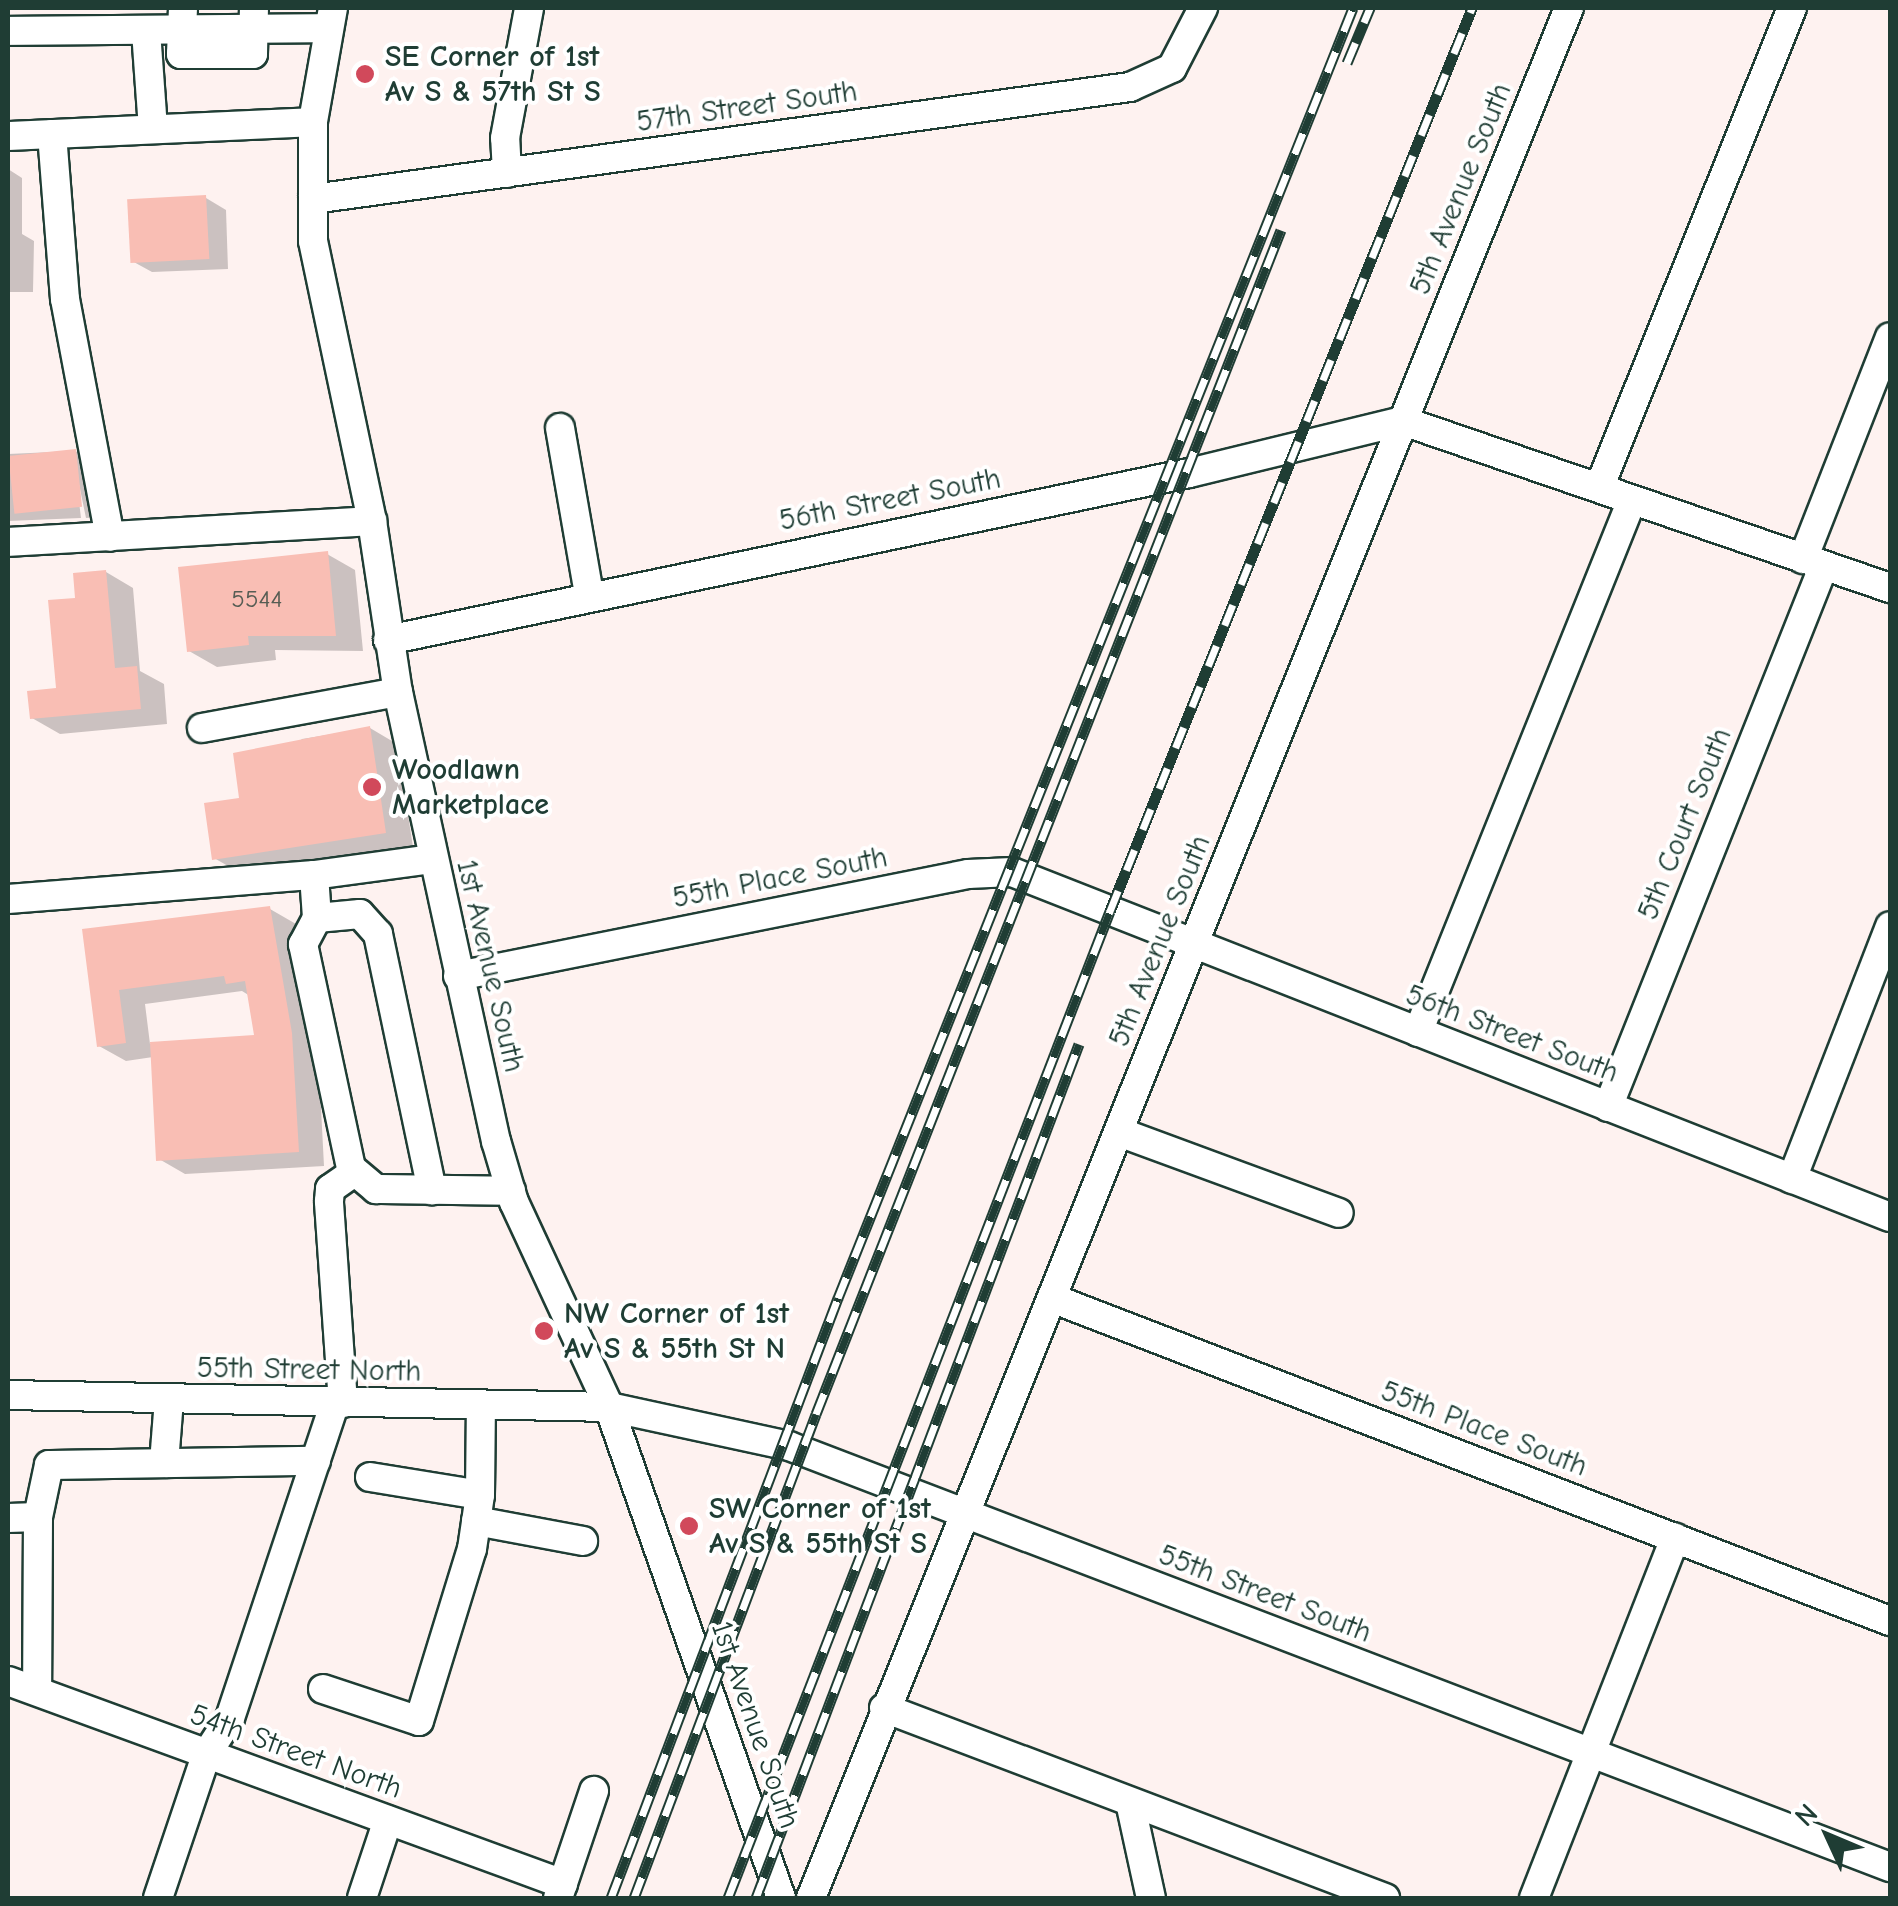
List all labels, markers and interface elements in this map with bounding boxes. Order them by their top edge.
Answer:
place label: SE Corner of 1st Av S & 57th St S [385,39,601,110]
marker: SE Corner of 1st Av S & 57th St S [354,63,376,85]
street label: 57th Street South [634,74,860,140]
street label: 5th Avenue South [1402,78,1520,300]
street label: 56th Street South [776,461,1004,539]
house number: 5544 [231,584,283,614]
street label: 5th Court South [1630,723,1740,925]
place label: Woodlawn Marketplace [392,752,549,822]
marker: Woodlawn Marketplace [361,776,383,798]
street label: 5th Avenue South [1101,830,1219,1052]
street label: 55th Place South [670,840,890,916]
street label: 1st Avenue South [448,856,532,1076]
street label: 56th Street South [1401,977,1623,1091]
place label: NW Corner of 1st Av S & 55th St N [564,1296,789,1366]
marker: NW Corner of 1st Av S & 55th St N [533,1320,555,1342]
street label: 55th Street North [196,1350,422,1390]
street label: 55th Place South [1376,1373,1592,1485]
place label: SW Corner of 1st Av S & 55th St S [709,1491,931,1562]
marker: SW Corner of 1st Av S & 55th St S [678,1515,700,1537]
street label: 55th Street South [1154,1537,1376,1651]
street label: 1st Avenue South [703,1617,807,1833]
street label: 54th Street North [185,1697,407,1807]
north arrow [1778,1786,1878,1886]
text: N [1789,1797,1824,1833]

